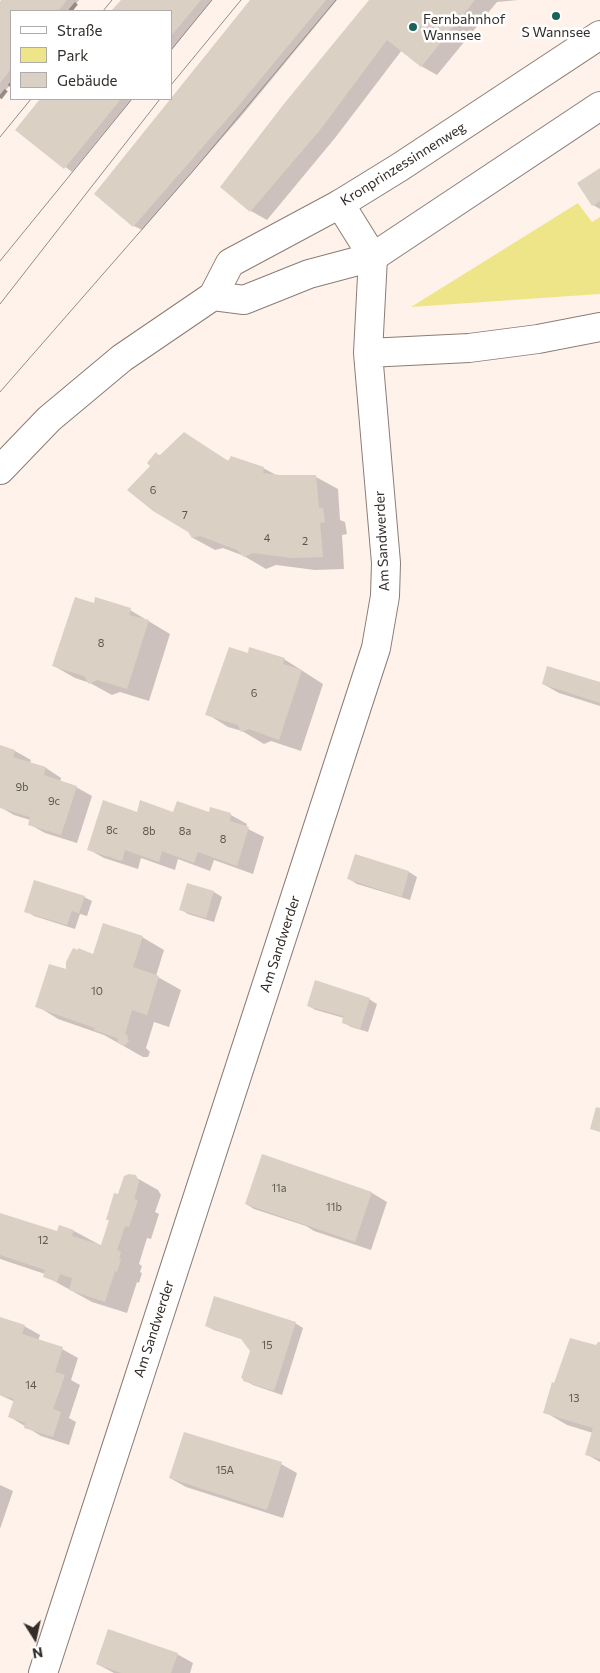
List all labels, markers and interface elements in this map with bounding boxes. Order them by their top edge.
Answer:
legend [10,10,172,100]
marker: S Wannsee [550,10,562,22]
place label: Fernbahnhof Wannsee [423,11,505,44]
text: Straße [57,21,103,39]
marker: Fernbahnhof Wannsee [407,21,419,33]
place label: S Wannsee [522,24,590,40]
text: Park [57,46,88,64]
text: Gebäude [57,71,118,89]
street label: Kronprinzessinnenweg [337,119,469,209]
house number: 6 [150,483,156,497]
street label: Am Sandwerder [371,490,393,592]
house number: 7 [182,508,188,522]
house number: 4 [264,531,270,545]
house number: 2 [302,534,308,548]
house number: 8 [98,636,104,650]
house number: 6 [251,686,257,700]
house number: 9b [15,780,29,794]
house number: 9c [48,794,60,808]
house number: 8c [106,823,118,837]
house number: 8b [142,824,156,838]
house number: 8a [179,824,191,838]
house number: 8 [220,832,226,846]
street label: Am Sandwerder [256,893,304,995]
house number: 10 [91,984,103,998]
house number: 11a [271,1181,287,1195]
house number: 11b [326,1200,342,1214]
house number: 12 [38,1233,48,1247]
street label: Am Sandwerder [130,1278,178,1380]
house number: 15 [261,1338,273,1352]
house number: 14 [25,1378,37,1392]
house number: 13 [569,1391,579,1405]
house number: 15A [216,1463,234,1477]
north arrow [10,1613,60,1663]
text: N [31,1644,44,1663]

